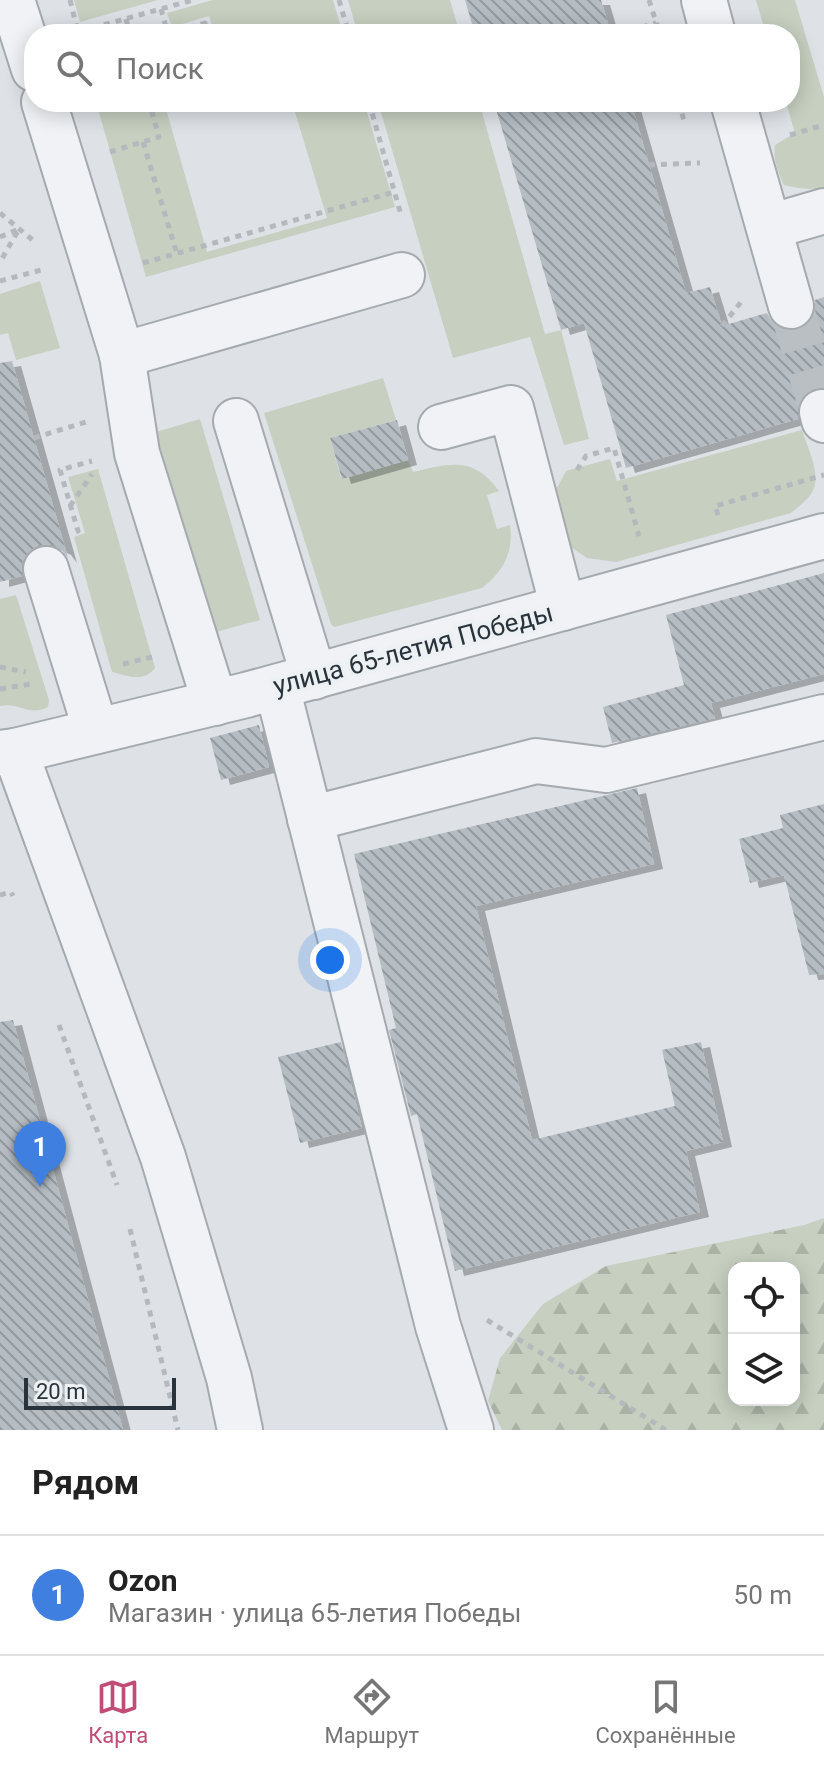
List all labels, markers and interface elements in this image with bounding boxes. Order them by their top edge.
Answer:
search box [24,24,800,112]
icon: search [52,46,96,90]
text: Поиск [116,51,204,86]
street label: улица 65-летия Победы [270,597,556,701]
your location [310,940,350,980]
pin: 1 [14,1121,66,1187]
map controls [728,1262,800,1406]
button: locate [728,1262,800,1334]
button: layers [728,1334,800,1406]
scale bar [24,1374,176,1410]
text: 20 m [36,1379,85,1404]
text: Рядом [32,1462,139,1502]
text: Ozon [108,1563,177,1598]
text: 1 [51,1580,65,1610]
text: 50 m [734,1580,792,1610]
text: Магазин · улица 65-летия Победы [108,1598,521,1628]
tab: Карта [88,1675,148,1748]
tab: Маршрут [325,1675,419,1748]
tab: Сохранённые [595,1675,736,1748]

